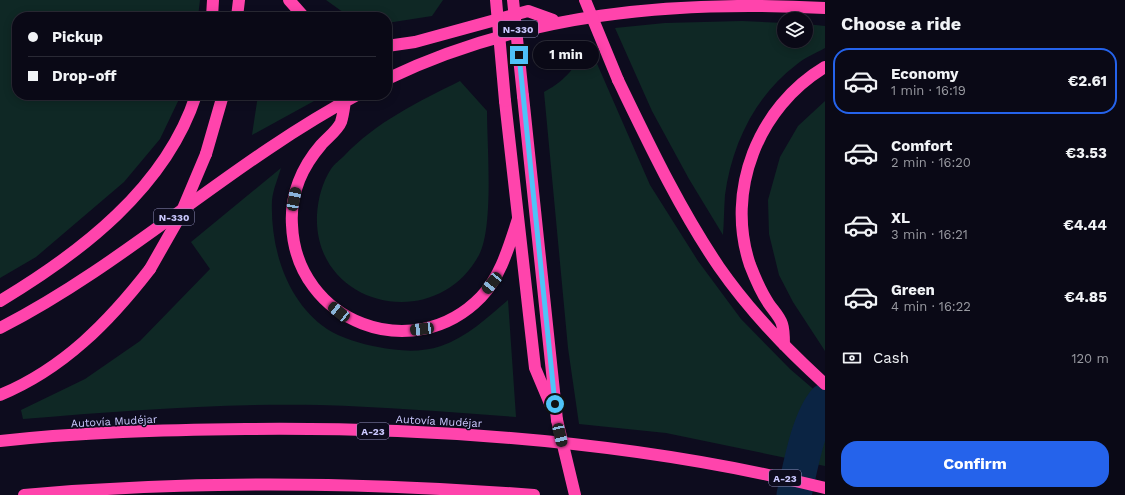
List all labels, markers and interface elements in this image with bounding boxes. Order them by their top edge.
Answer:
map controls [777,12,813,48]
button: layers [777,12,813,48]
text: Choose a ride [841,13,961,34]
road number: N-330 [498,21,538,37]
text: Pickup [52,28,103,46]
callout: 1 min [533,41,599,69]
route end [510,46,528,64]
text: 1 min [549,47,583,62]
icon: car [843,63,879,99]
text: Economy [891,65,958,83]
text: Drop-off [52,67,117,85]
text: €2.61 [1068,72,1107,90]
text: 1 min · 16:19 [891,83,966,98]
icon: car [843,135,879,171]
text: Comfort [891,137,952,155]
text: €3.53 [1066,144,1107,162]
text: 2 min · 16:20 [891,155,971,170]
car [286,186,302,212]
icon: car [843,207,879,243]
road number: N-330 [154,209,194,225]
text: XL [891,209,910,227]
text: €4.44 [1063,216,1107,234]
text: 3 min · 16:21 [891,227,968,242]
car [480,270,504,296]
icon: car [843,279,879,315]
text: Green [891,281,935,299]
text: €4.85 [1064,288,1107,306]
text: 4 min · 16:22 [891,299,971,314]
car [326,300,352,324]
car [409,322,435,336]
icon: cash [841,347,863,369]
text: Cash [873,349,909,367]
text: 120 m [1071,351,1109,366]
route start [546,395,564,413]
street label: Autovía Mudéjar [70,413,158,430]
street label: Autovía Mudéjar [395,413,483,430]
car [551,422,569,448]
road number: A-23 [357,423,389,439]
button: Confirm [841,441,1109,487]
road number: A-23 [769,470,801,486]

